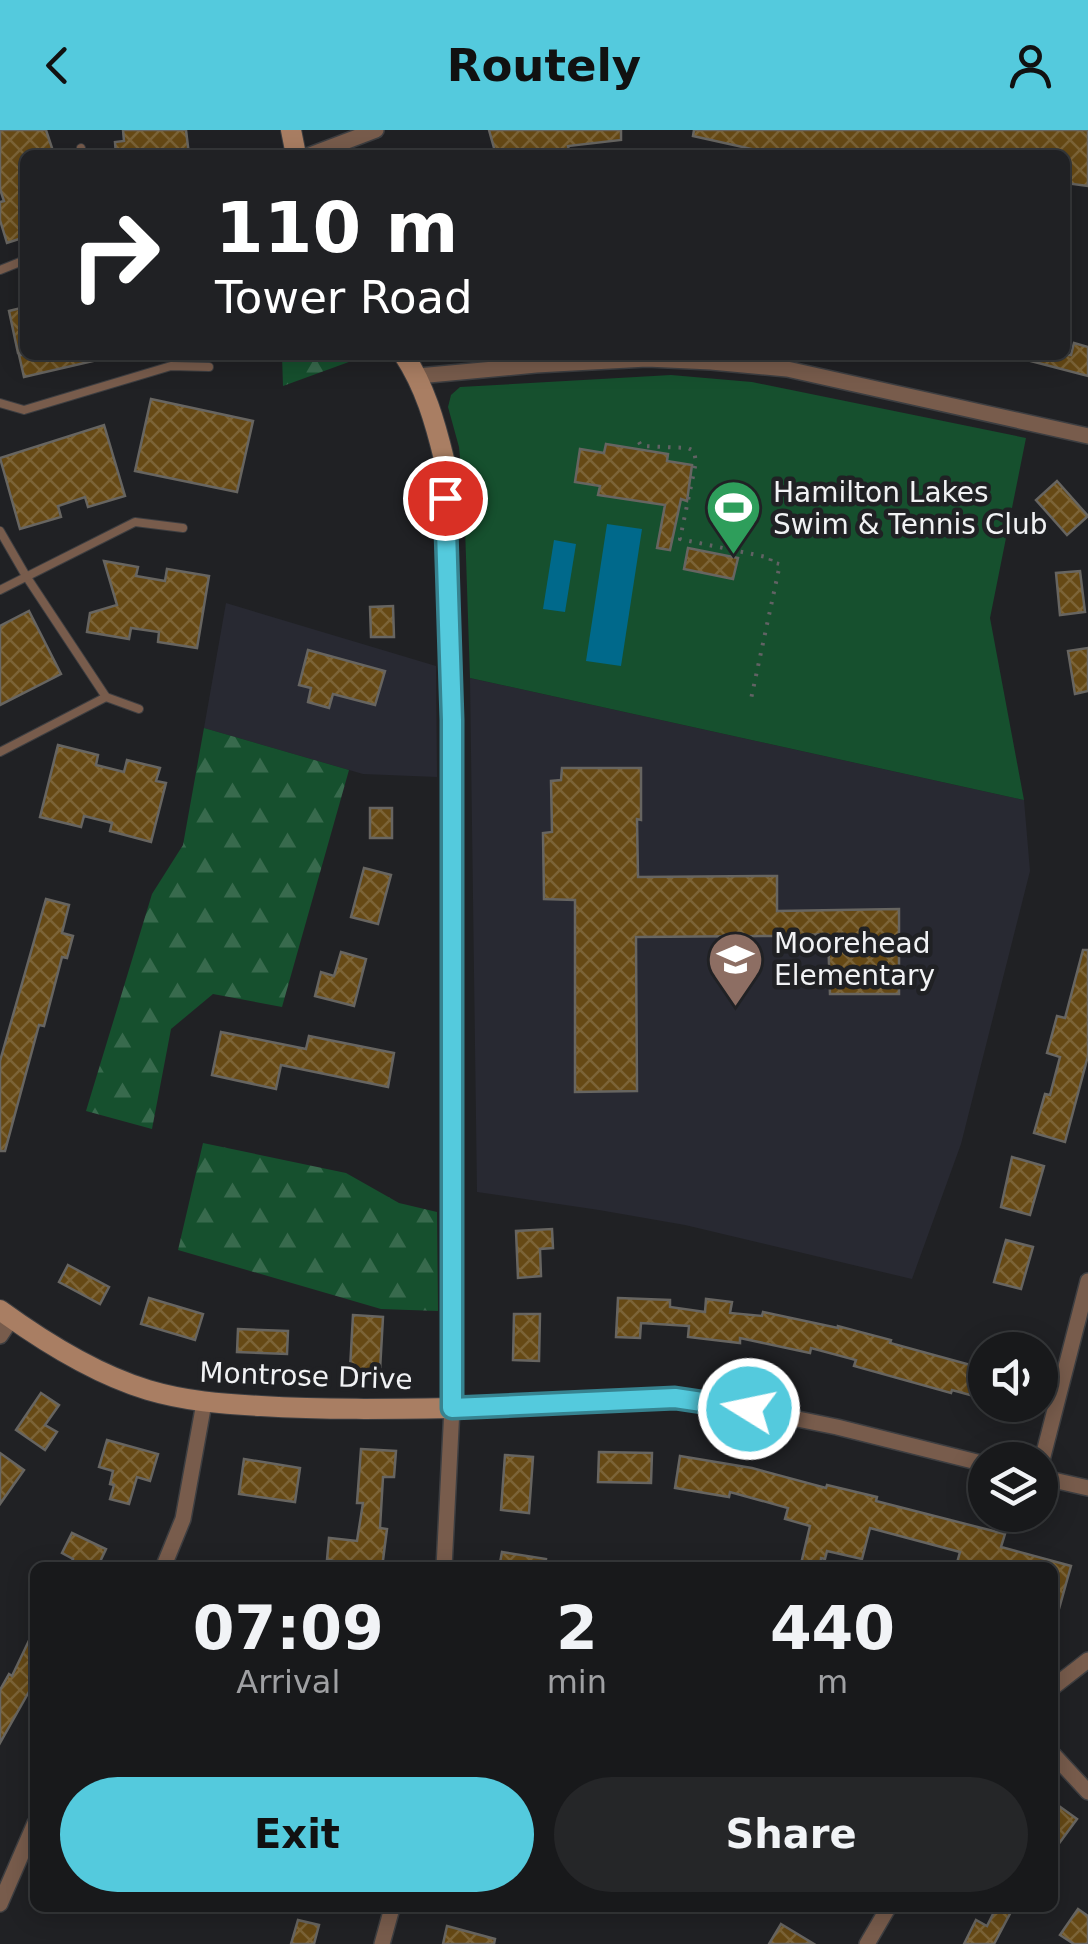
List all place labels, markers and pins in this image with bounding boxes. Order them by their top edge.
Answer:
pin [403,456,488,541]
place label: Hamilton Lakes Swim & Tennis Club [773,476,1048,541]
sports icon: Hamilton Lakes Swim & Tennis Club [704,478,764,557]
place label: Moorehead Elementary [774,927,935,992]
school or university icon: Moorehead Elementary [705,929,765,1008]

